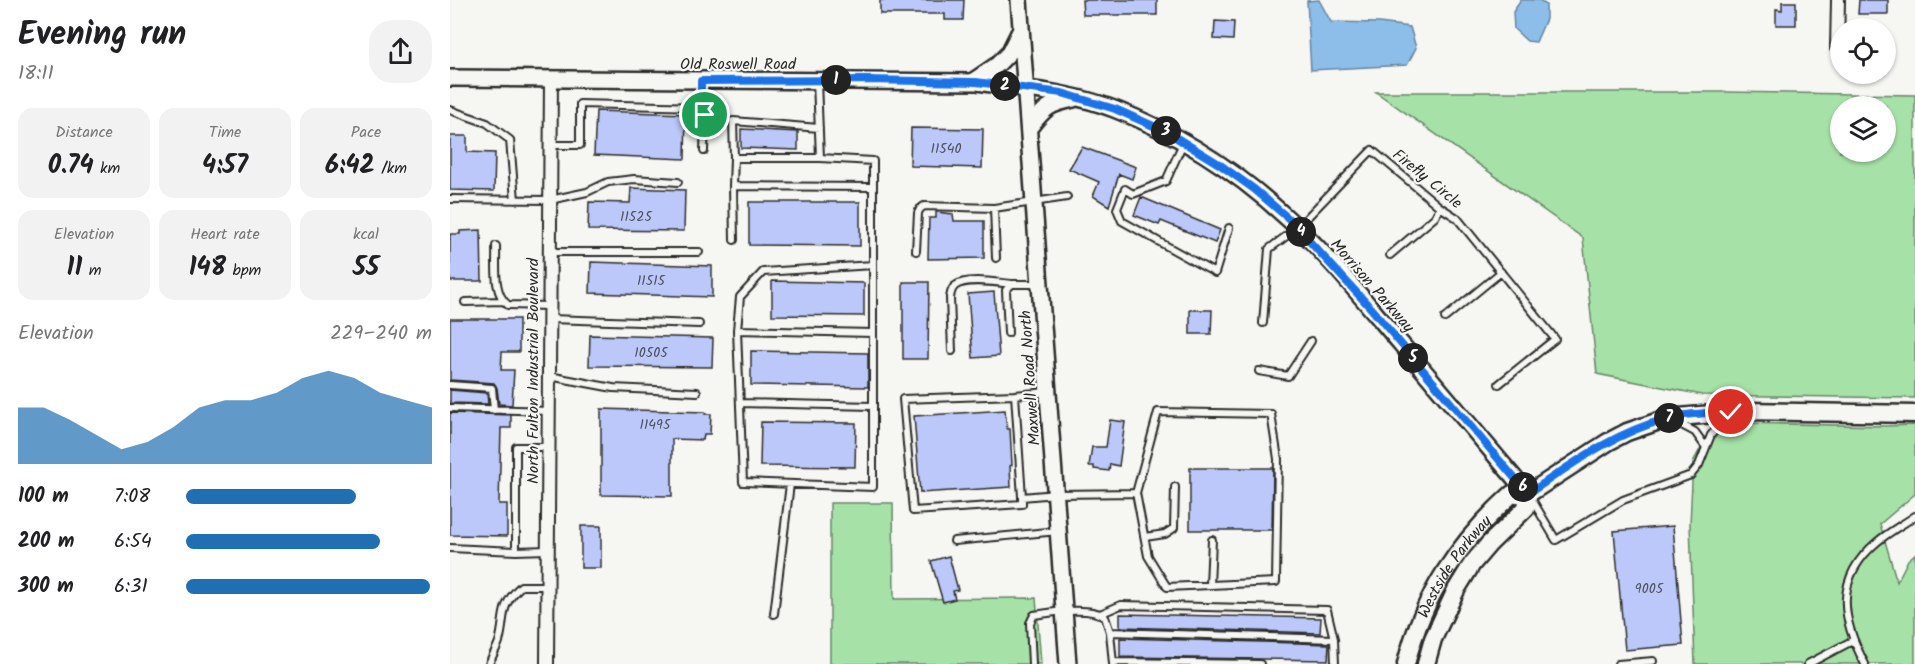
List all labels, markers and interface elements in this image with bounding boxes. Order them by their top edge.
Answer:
text: Evening run [18,9,186,62]
map controls [1830,18,1896,162]
button: locate [1830,18,1896,84]
button: share [369,20,432,83]
street label: Old Roswell Road [680,52,797,77]
text: 18:11 [18,58,54,90]
pin: 1 [821,65,851,95]
text: 1 [834,67,838,92]
pin: 2 [990,71,1020,101]
text: 2 [1000,73,1010,98]
pin [679,89,730,140]
button: layers [1830,96,1896,162]
icon: arrive [688,98,721,131]
pin: 3 [1151,116,1181,146]
text: 3 [1162,118,1170,143]
text: Distance [55,120,113,145]
text: Time [209,120,241,145]
text: Pace [351,120,381,145]
house number: 11540 [930,138,962,160]
street label: Firefly Circle [1386,143,1468,215]
text: 0.74 [48,145,94,187]
text: 4:57 [202,145,248,187]
text: 6:42 [325,145,375,187]
text: km [94,156,120,181]
text: /km [375,156,407,181]
house number: 11525 [620,206,653,228]
pin: 4 [1286,217,1316,247]
text: 4 [1297,219,1305,244]
text: Elevation [54,222,114,247]
text: Heart rate [190,222,260,247]
text: kcal [353,222,379,247]
street label: Morrison Parkway [1324,233,1420,339]
text: 11 [67,247,82,289]
text: 148 [189,247,226,289]
text: 55 [353,247,379,289]
street label: North Fulton Industrial Boulevard [521,257,546,484]
text: m [82,258,101,283]
text: bpm [226,258,261,283]
house number: 11515 [637,270,667,292]
street label: Maxwell Road North [1013,309,1048,447]
text: Elevation [18,318,94,350]
text: 229–240 m [330,318,432,350]
house number: 10505 [634,342,669,364]
pin: 5 [1398,343,1428,373]
text: 5 [1409,345,1417,370]
pin [1705,386,1756,437]
icon: check [1714,395,1747,428]
pin: 7 [1654,403,1684,433]
text: 7 [1665,405,1673,430]
house number: 11495 [640,414,672,436]
pin: 6 [1508,472,1538,502]
text: 6 [1519,474,1527,499]
text: 100 m [18,481,69,513]
text: 7:08 [114,481,150,513]
street label: Westside Parkway [1412,510,1498,622]
text: 200 m [18,526,74,558]
text: 6:54 [114,526,152,558]
text: 300 m [18,571,74,603]
text: 6:31 [114,571,148,603]
house number: 9005 [1635,578,1665,600]

